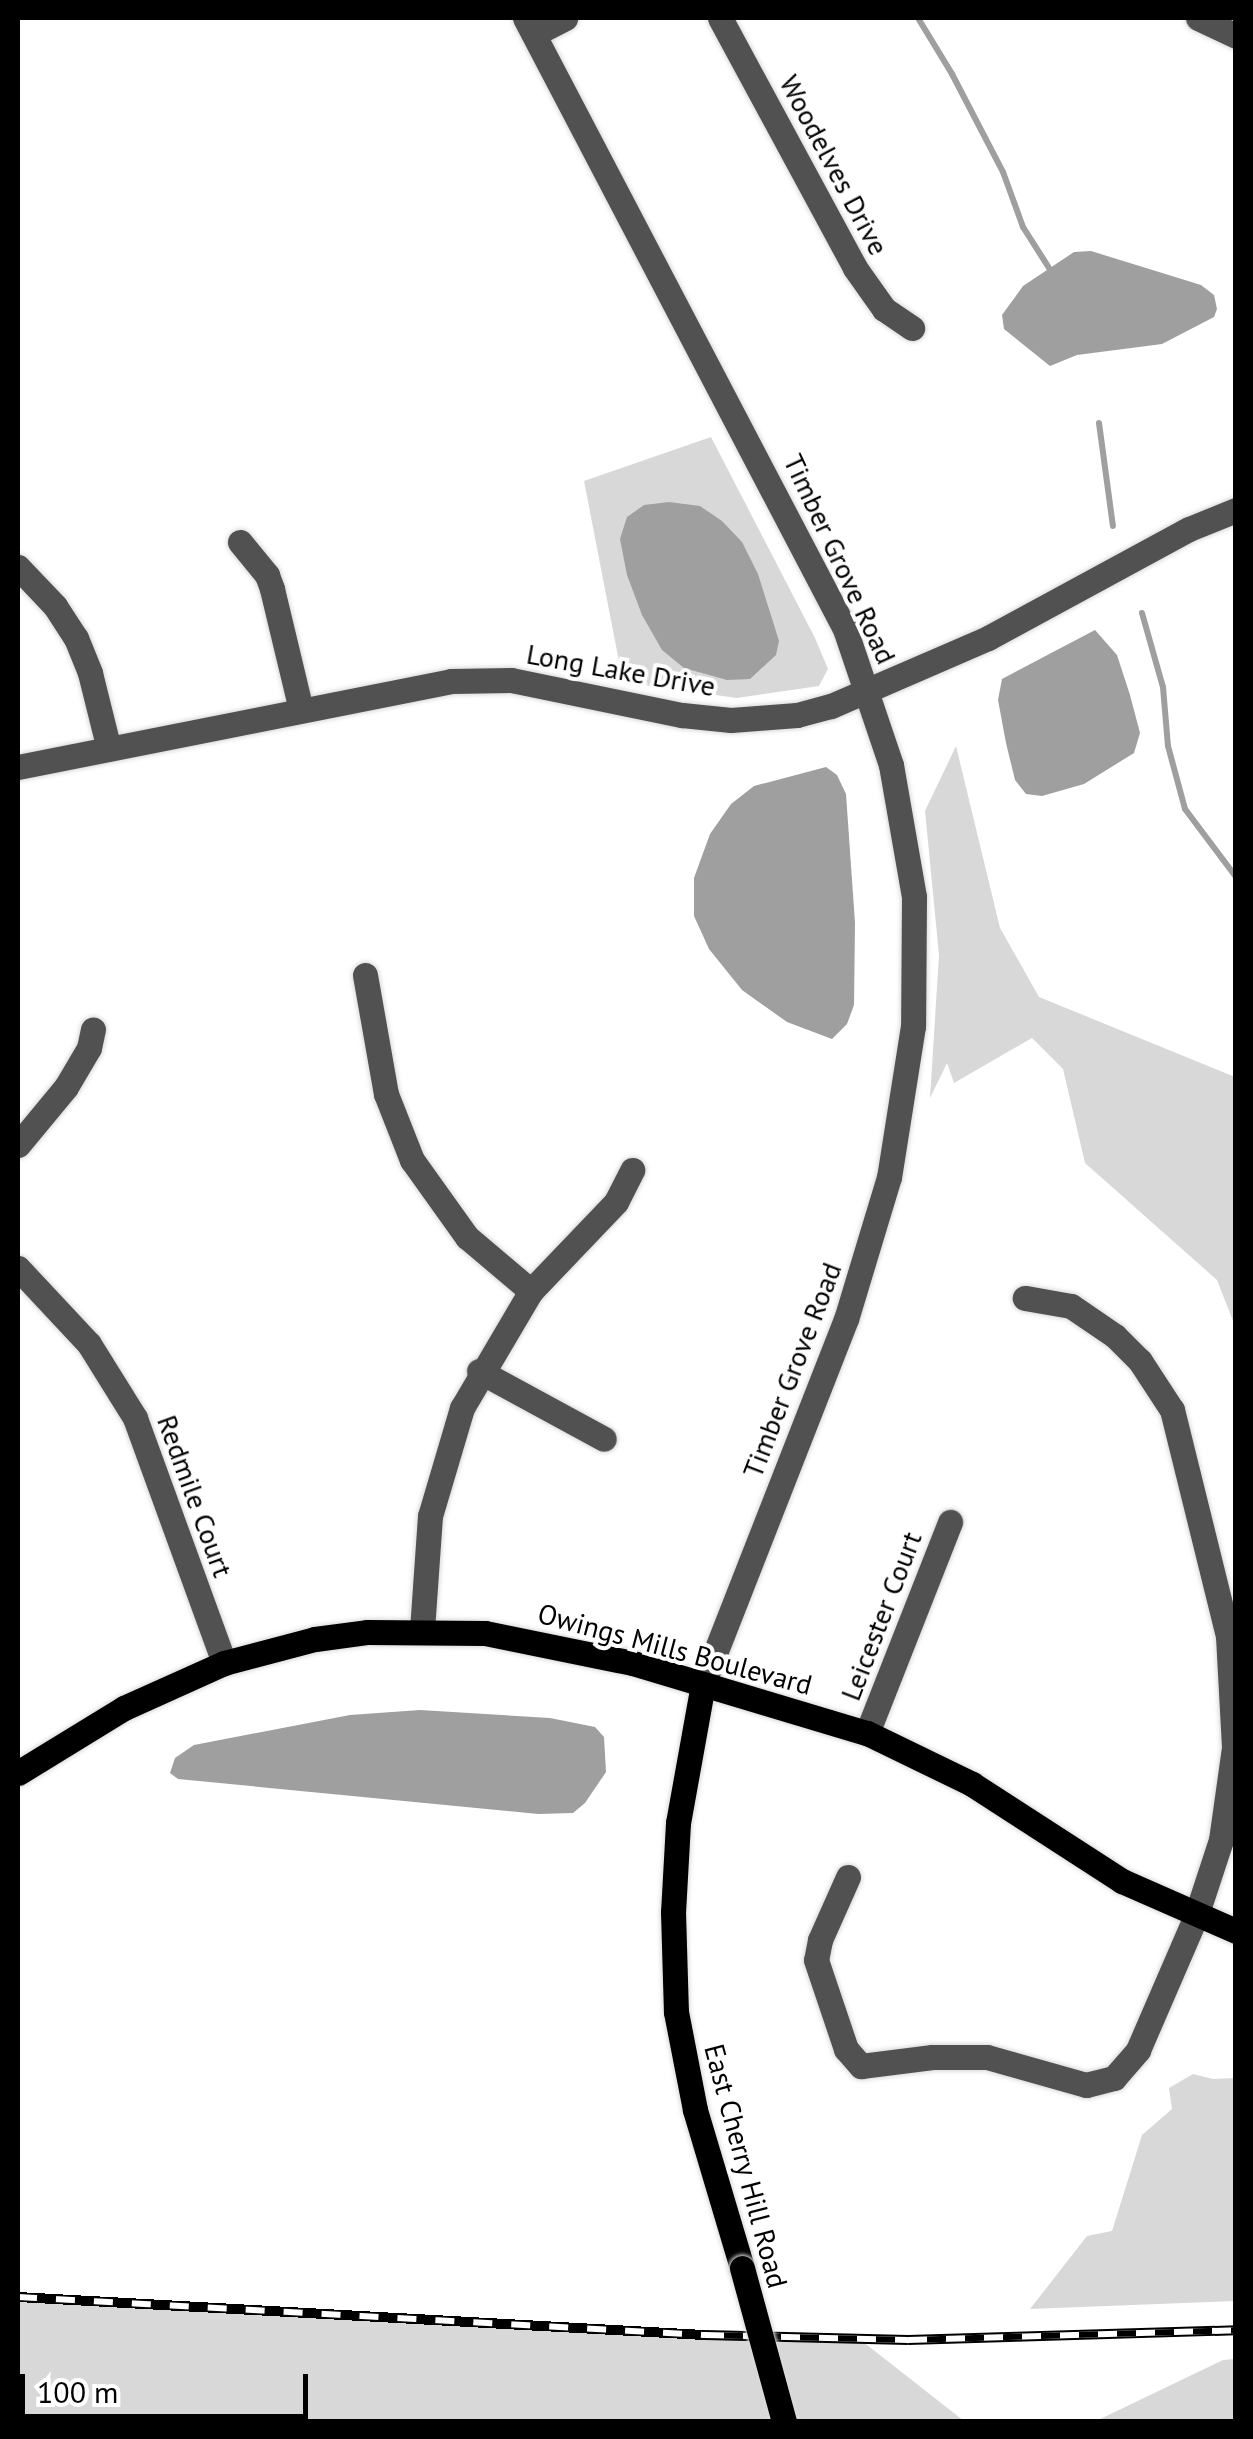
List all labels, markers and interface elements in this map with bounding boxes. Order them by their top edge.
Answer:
street label: Woodelves Drive [772,69,896,261]
street label: Timber Grove Road [777,449,903,669]
street label: Long Lake Drive [524,637,718,703]
street label: Timber Grove Road [736,1258,848,1482]
street label: Redmile Court [150,1411,240,1581]
street label: Leicester Court [833,1527,929,1705]
street label: Owings Mills Boulevard [534,1596,816,1702]
street label: East Cherry Hill Road [697,2040,795,2292]
scale bar [25,2354,312,2416]
text: 100 m [37,2372,118,2411]

